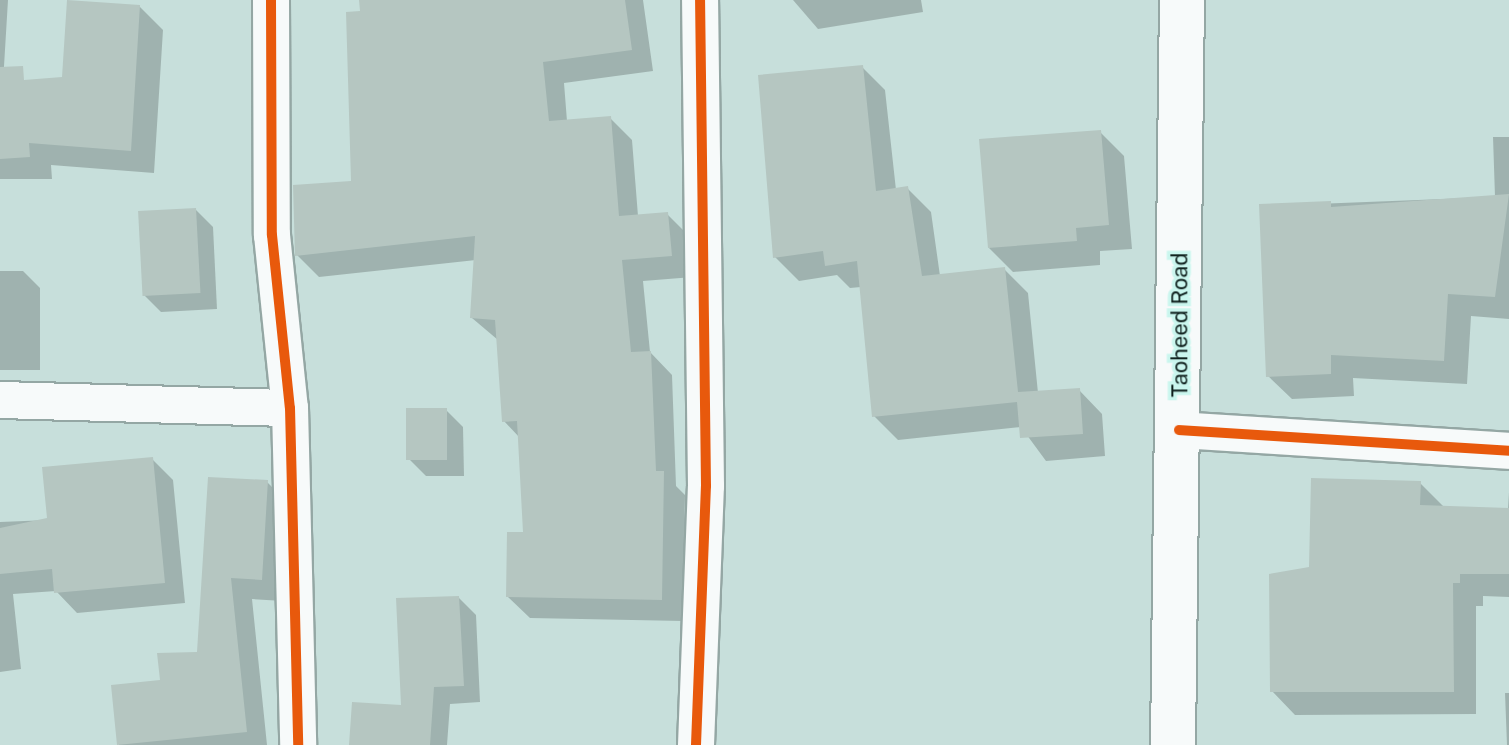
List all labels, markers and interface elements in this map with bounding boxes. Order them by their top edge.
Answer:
street label: Taoheed Road [1167,253,1193,397]

